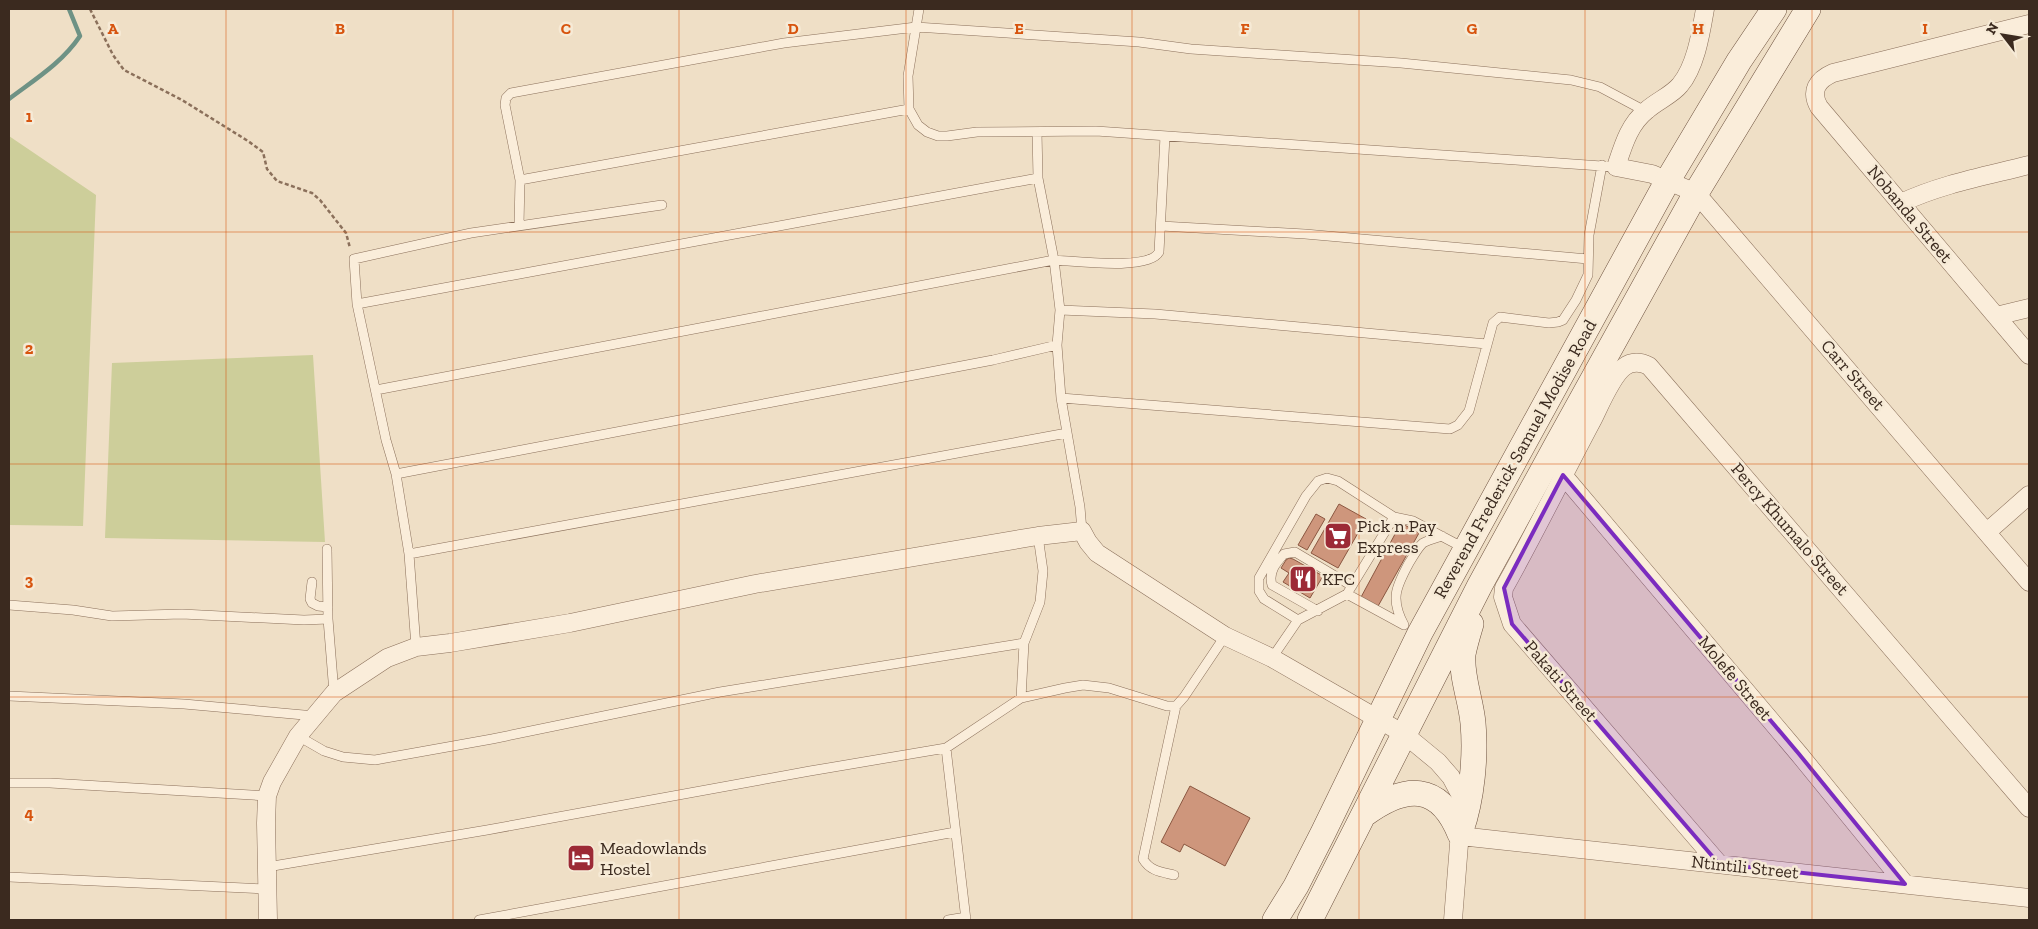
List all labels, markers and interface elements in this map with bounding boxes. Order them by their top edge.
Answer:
north arrow [1978,10,2028,60]
text: A [108,19,119,38]
text: B [335,19,345,38]
text: C [561,19,571,38]
text: D [787,19,799,38]
text: E [1014,19,1024,38]
text: F [1240,19,1250,38]
text: G [1467,19,1478,38]
text: H [1692,19,1704,38]
text: I [1922,19,1928,38]
text: N [1982,19,2002,38]
text: 1 [26,107,33,126]
street label: Nobanda Street [1863,161,1957,268]
street label: Reverend Frederick Samuel Modise Road [1429,316,1601,602]
street label: Carr Street [1816,335,1890,415]
text: 2 [25,339,34,358]
street label: Percy Khumalo Street [1726,458,1854,600]
place label: Pick n Pay Express [1357,515,1437,558]
supermarket icon: Pick n Pay Express [1323,521,1353,551]
restaurant icon: KFC [1288,564,1318,594]
place label: KFC [1322,568,1355,590]
text: 3 [25,571,34,590]
street label: Molefe Street [1693,631,1777,725]
street label: Pakati Street [1520,636,1602,726]
text: 4 [24,804,34,823]
place label: Meadowlands Hostel [600,837,707,880]
hotel icon: Meadowlands Hostel [566,843,596,873]
street label: Ntintili Street [1690,850,1800,884]

